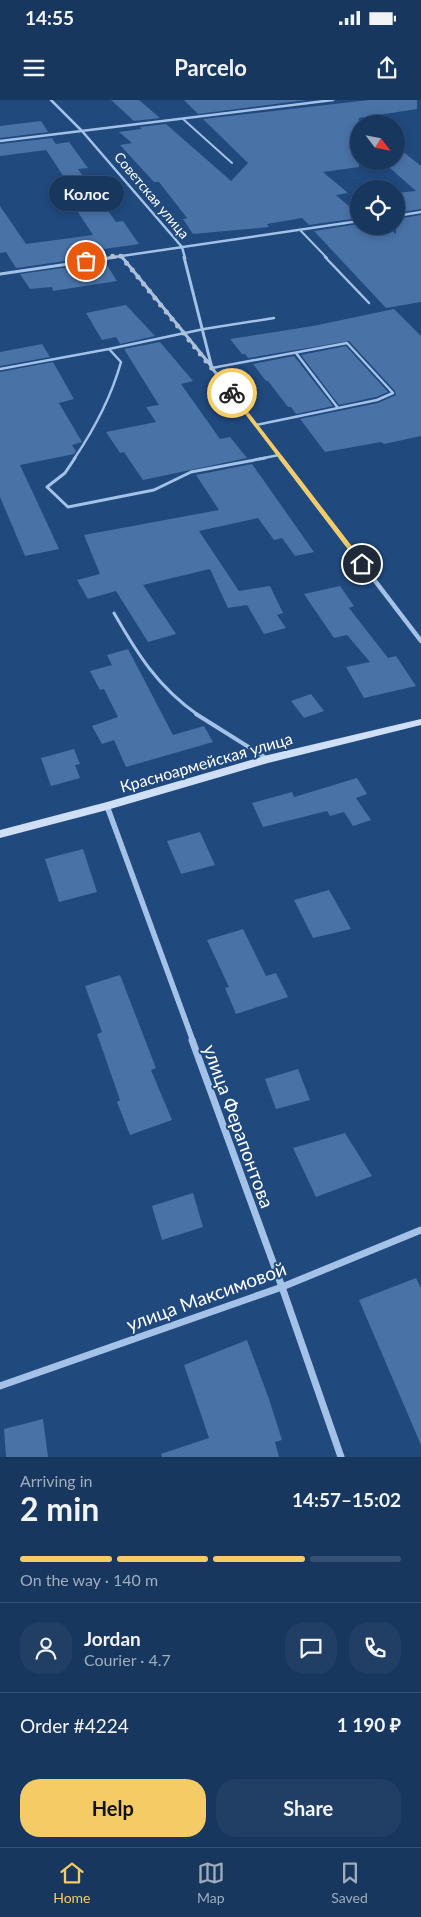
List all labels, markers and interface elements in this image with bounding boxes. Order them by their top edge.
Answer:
text: 14:55 [25,6,74,29]
icon: menu [20,54,48,82]
text: Parcelo [174,54,247,81]
icon: share [373,54,401,82]
north arrow [350,115,405,170]
map controls [350,115,405,235]
street label: Советская улица [111,148,193,242]
callout: Колос [48,176,124,211]
button: locate [350,180,405,235]
text: Колос [64,184,109,203]
pin [65,240,107,282]
icon: bag [72,247,100,275]
courier [207,368,257,418]
icon: bike [218,379,246,407]
pin [341,543,383,585]
icon: home [348,550,376,578]
street label: Красноармейская улица [118,728,294,796]
street label: улица Ферапонтова [199,1041,279,1211]
street label: улица Максимовой [123,1256,289,1336]
text: Arriving in [20,1471,93,1490]
text: 14:57–15:02 [292,1488,401,1511]
text: 2 min [20,1489,99,1528]
text: On the way · 140 m [20,1570,158,1589]
button: person [20,1622,72,1674]
button: chat [285,1622,337,1674]
button: phone [349,1622,401,1674]
text: Jordan [84,1627,141,1650]
text: Courier · 4.7 [84,1650,171,1669]
text: 1 190 ₽ [337,1713,401,1736]
text: Order #4224 [20,1714,129,1737]
button: Help [20,1779,206,1837]
button: Share [216,1779,401,1837]
tab: Home [53,1859,91,1906]
tab: Map [197,1859,225,1906]
tab: Saved [331,1859,368,1906]

